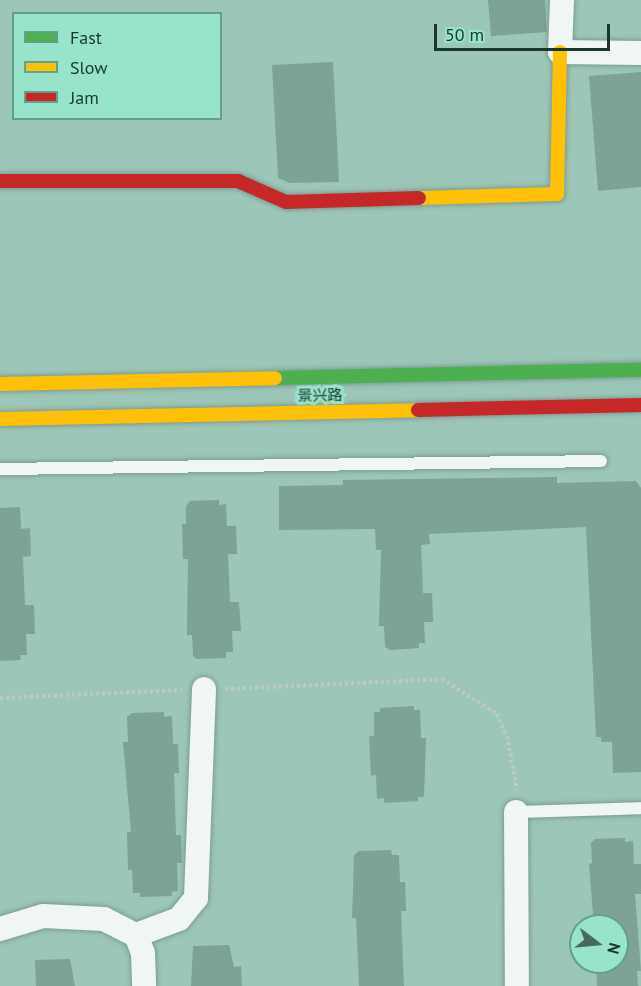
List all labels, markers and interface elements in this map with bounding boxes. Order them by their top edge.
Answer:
legend [12,12,222,120]
scale bar [437,12,612,50]
text: 50 m [445,23,484,46]
text: Fast [70,26,102,49]
text: Slow [70,56,108,79]
text: Jam [70,86,99,109]
street label: 景兴路 [297,386,343,404]
north arrow [569,914,629,974]
text: N [603,941,625,956]

